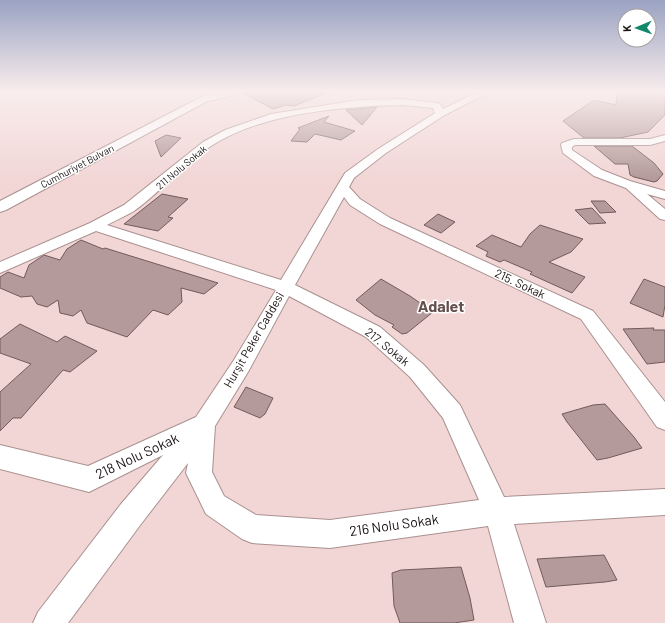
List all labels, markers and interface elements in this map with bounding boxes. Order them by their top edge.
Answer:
north arrow [617,8,657,48]
text: K [620,25,633,32]
street label: Cumhuriyet Bulvarı [38,142,116,190]
street label: 211 Nolu Sokak [153,142,209,192]
street label: 215. Sokak [493,265,548,301]
street label: Hurşit Peker Caddesi [220,289,286,390]
district label: Adalet [418,296,464,315]
street label: 217. Sokak [363,324,413,368]
street label: 218 Nolu Sokak [93,429,181,482]
street label: 216 Nolu Sokak [348,510,440,539]

